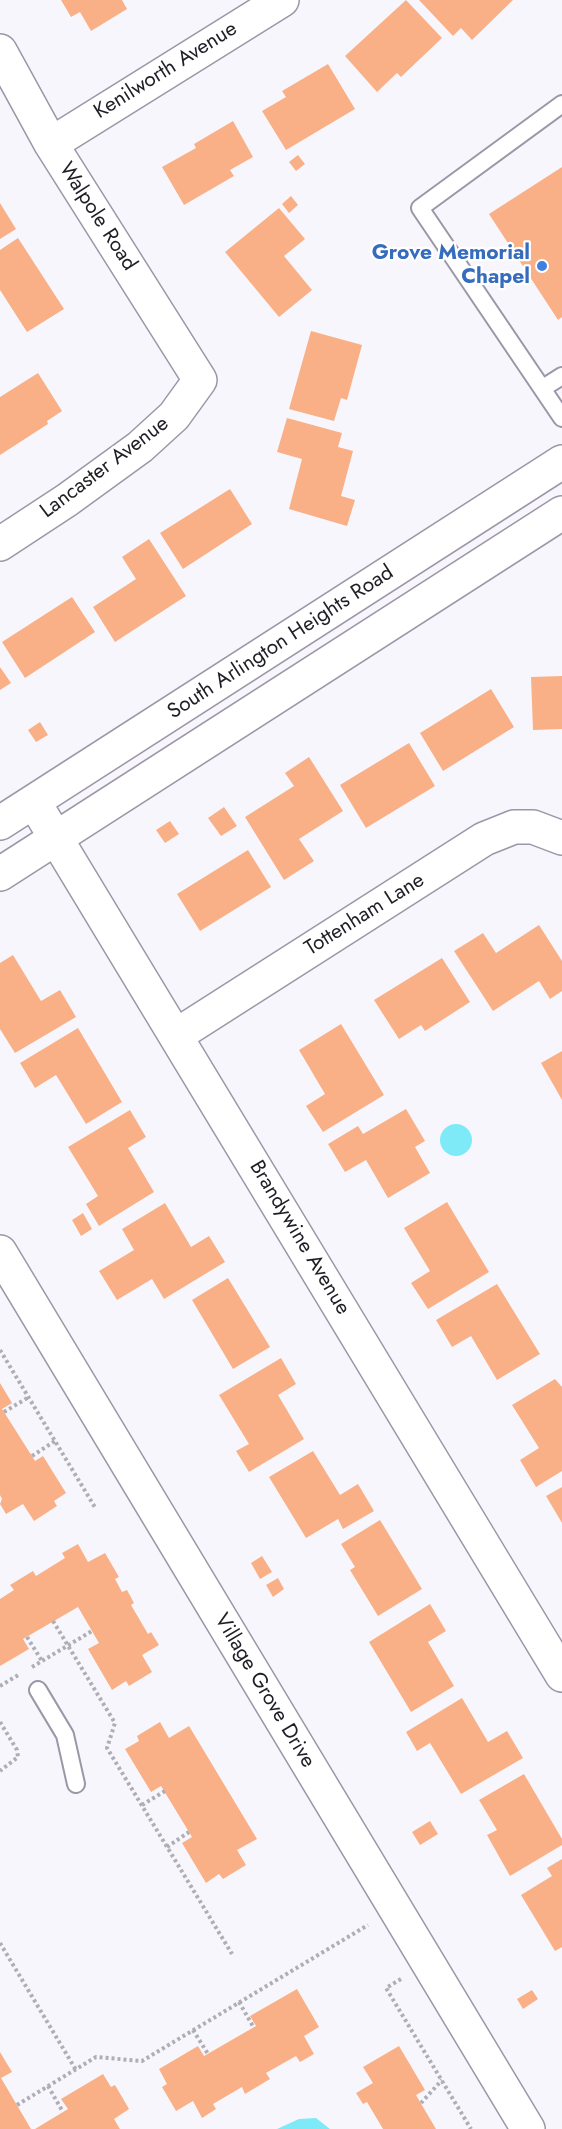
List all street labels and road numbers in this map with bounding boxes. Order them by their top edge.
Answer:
street label: Kenilworth Avenue [90,17,242,125]
street label: Walpole Road [53,158,141,276]
street label: Lancaster Avenue [36,412,174,524]
street label: South Arlington Heights Road [163,561,399,725]
street label: Tottenham Lane [301,868,429,962]
street label: Brandywine Avenue [243,1156,355,1320]
street label: Village Grove Drive [208,1609,320,1773]

